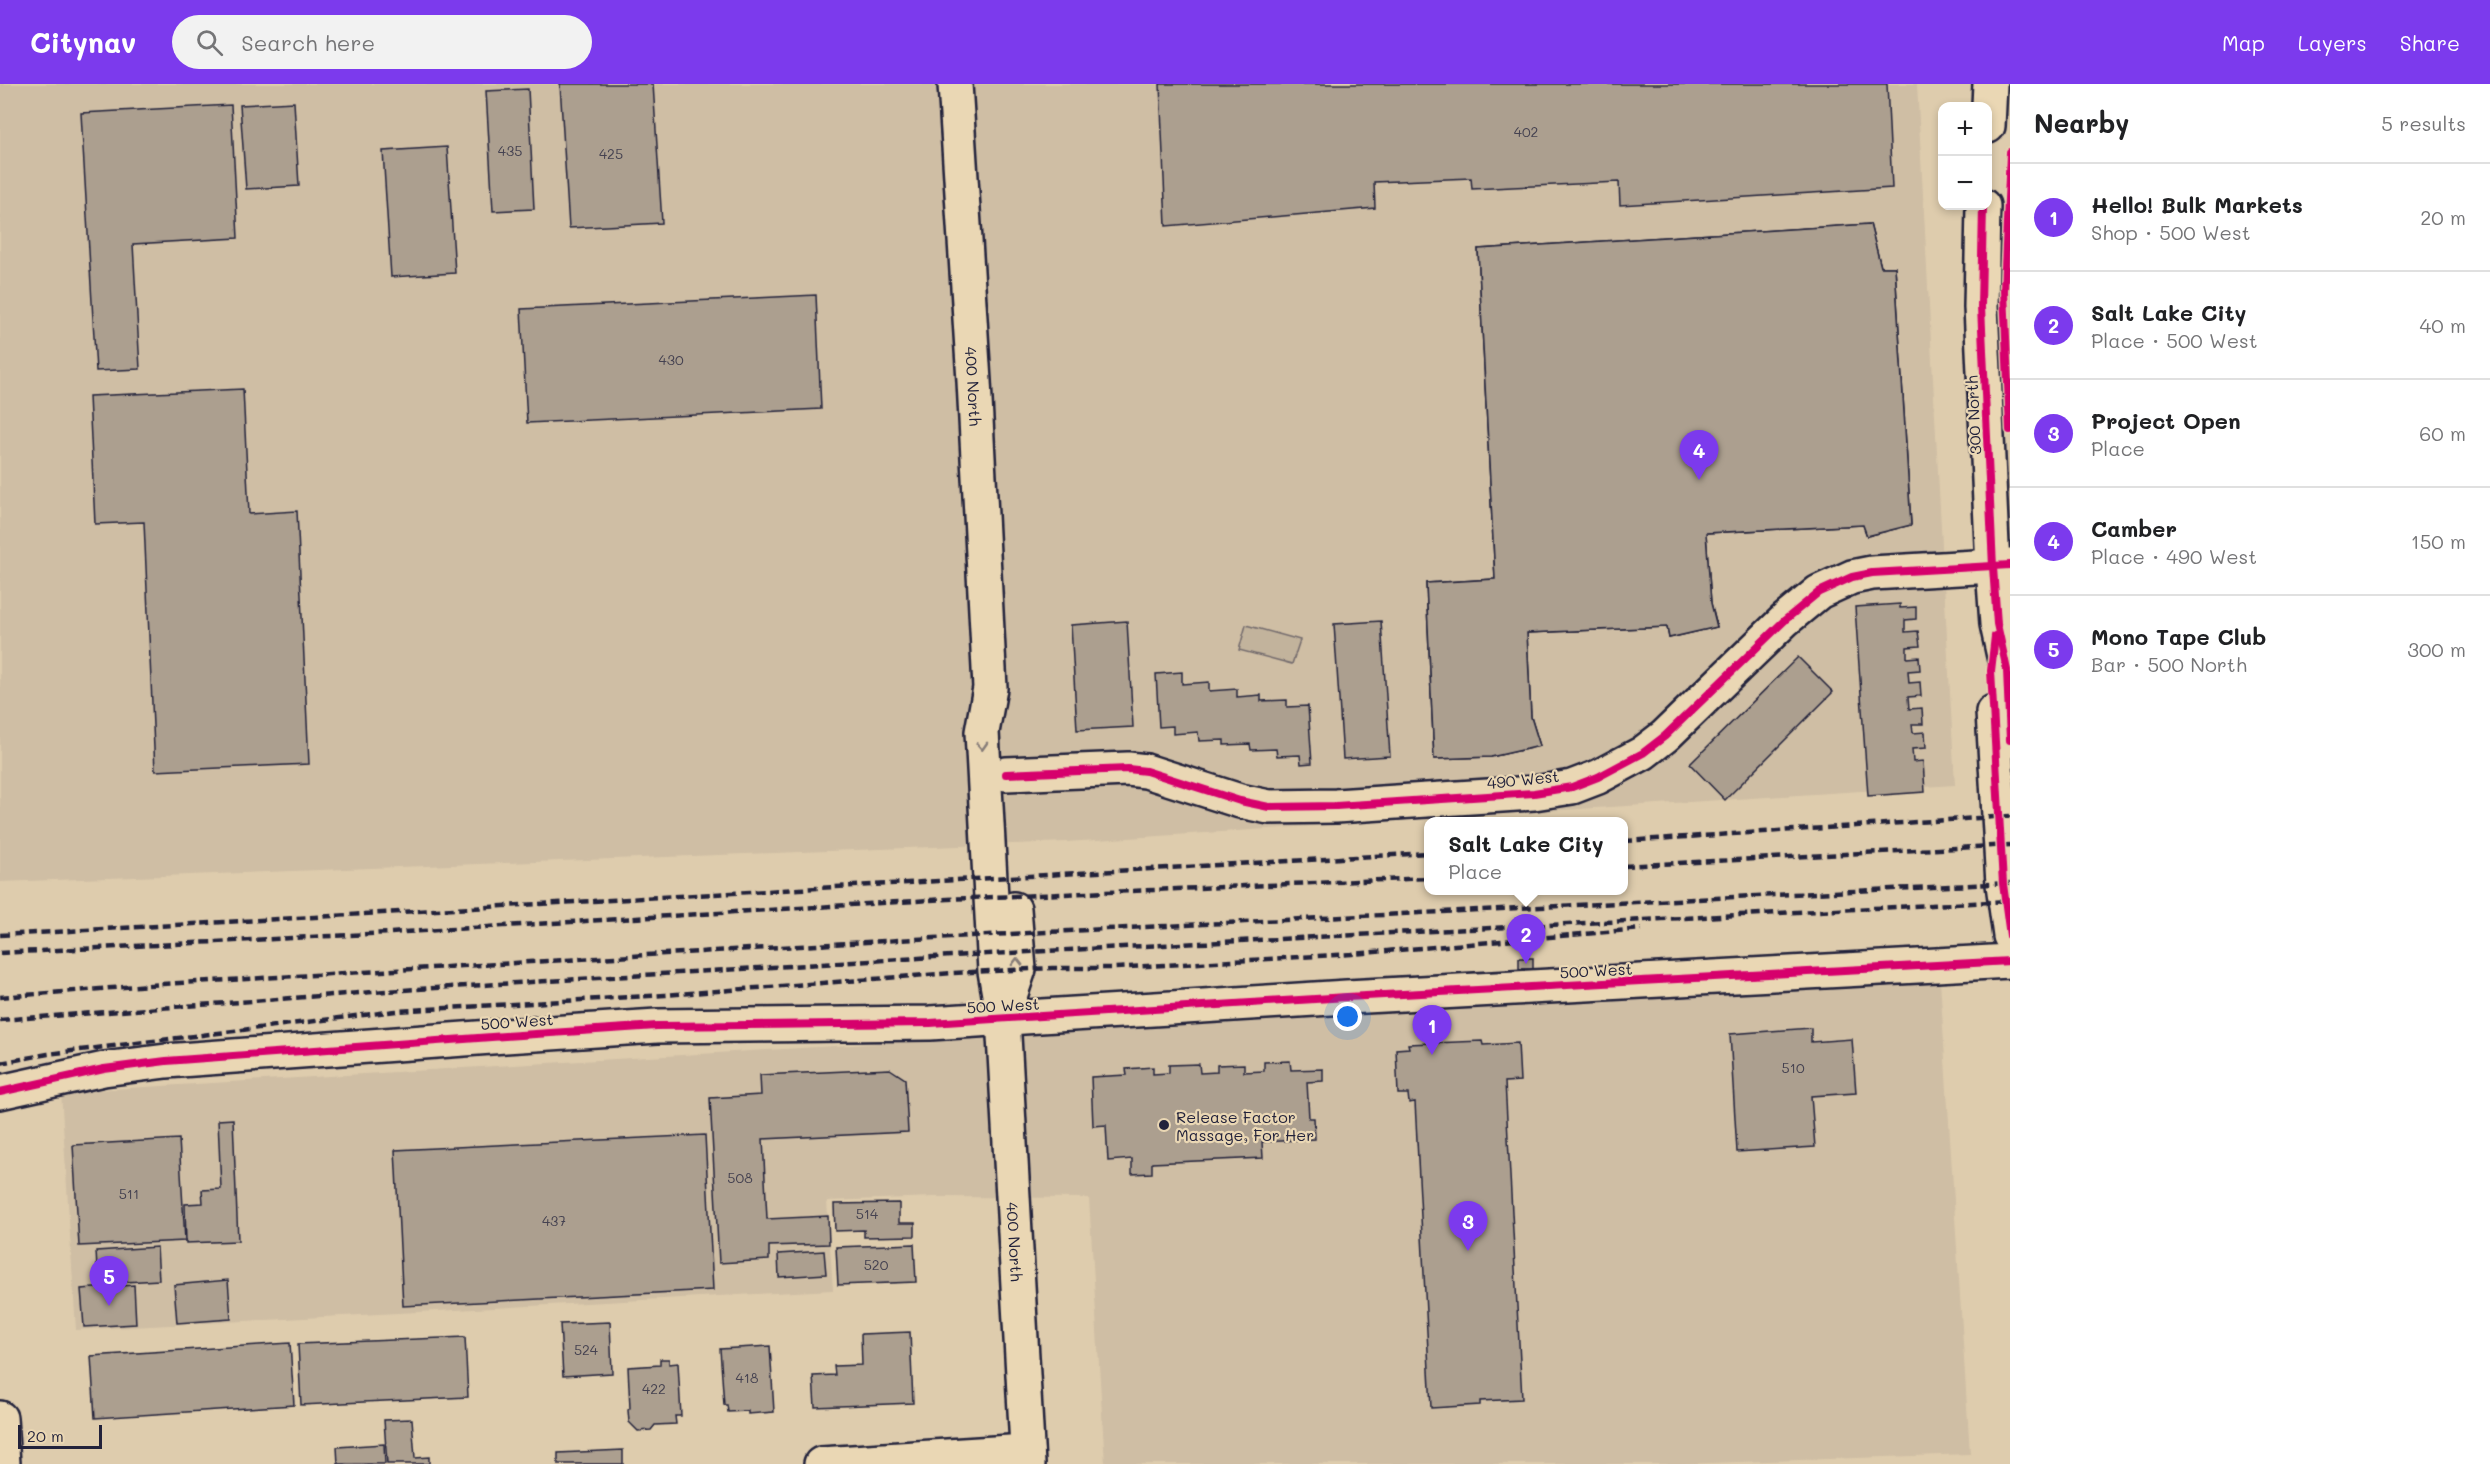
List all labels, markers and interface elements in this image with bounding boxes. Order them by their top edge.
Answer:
search box [172,15,592,69]
text: Citynav [30,24,136,60]
icon: search [193,26,226,59]
text: Search here [241,28,375,57]
text: Map [2222,29,2265,56]
text: Layers [2298,29,2367,56]
text: Share [2400,29,2460,56]
map controls [1938,102,1992,210]
button: + [1938,102,1992,156]
text: Nearby [2034,106,2129,140]
text: 5 results [2381,110,2466,136]
house number: 402 [1514,122,1538,141]
house number: 435 [498,141,522,160]
house number: 425 [599,144,623,163]
button: − [1938,156,1992,210]
text: Hello! Bulk Markets [2091,190,2303,219]
text: 1 [2049,204,2058,230]
text: 20 m [2420,204,2466,230]
text: Shop · 500 West [2091,219,2250,245]
text: Salt Lake City [2091,298,2247,327]
text: 2 [2048,312,2059,338]
text: 40 m [2420,312,2466,338]
text: Place · 500 West [2091,327,2258,353]
street label: 400 North [961,346,987,427]
house number: 430 [658,350,684,369]
street label: 300 North [1960,375,1986,455]
text: Project Open [2091,406,2241,435]
text: 3 [2048,420,2060,446]
text: 60 m [2419,420,2466,446]
pin: 4 [1680,430,1718,480]
text: Place [2091,435,2145,461]
text: Camber [2091,514,2177,543]
text: 4 [2047,528,2060,554]
text: 150 m [2411,528,2466,554]
text: Place · 490 West [2091,543,2257,569]
text: Mono Tape Club [2091,622,2266,651]
text: 5 [2048,636,2059,662]
text: 300 m [2407,636,2466,662]
text: Bar · 500 North [2091,651,2247,677]
one-way arrow [976,741,989,750]
street label: 490 West [1486,765,1560,793]
popup [1424,817,1628,895]
text: Salt Lake City [1448,829,1604,858]
text: Place [1448,858,1502,884]
pin: 2 [1506,914,1546,964]
one-way arrow [1011,958,1023,967]
street label: 500 West [1559,958,1633,982]
street label: 500 West [966,993,1040,1017]
your location [1333,1002,1362,1031]
pin: 1 [1412,1006,1452,1055]
street label: 500 West [480,1008,554,1034]
house number: 510 [1781,1058,1805,1077]
place label: Release Factor Massage, For Her [1176,1106,1314,1145]
marker: Release Factor Massage, For Her [1157,1118,1171,1132]
house number: 508 [727,1168,753,1187]
house number: 511 [119,1184,139,1203]
street label: 400 North [1003,1201,1028,1282]
pin: 3 [1448,1202,1488,1251]
house number: 514 [856,1204,879,1223]
house number: 437 [542,1211,566,1230]
house number: 520 [864,1255,889,1274]
pin: 5 [90,1256,128,1306]
house number: 524 [574,1340,599,1359]
house number: 418 [736,1368,758,1387]
house number: 422 [642,1379,666,1398]
scale bar [18,1422,102,1450]
text: 20 m [27,1425,64,1446]

